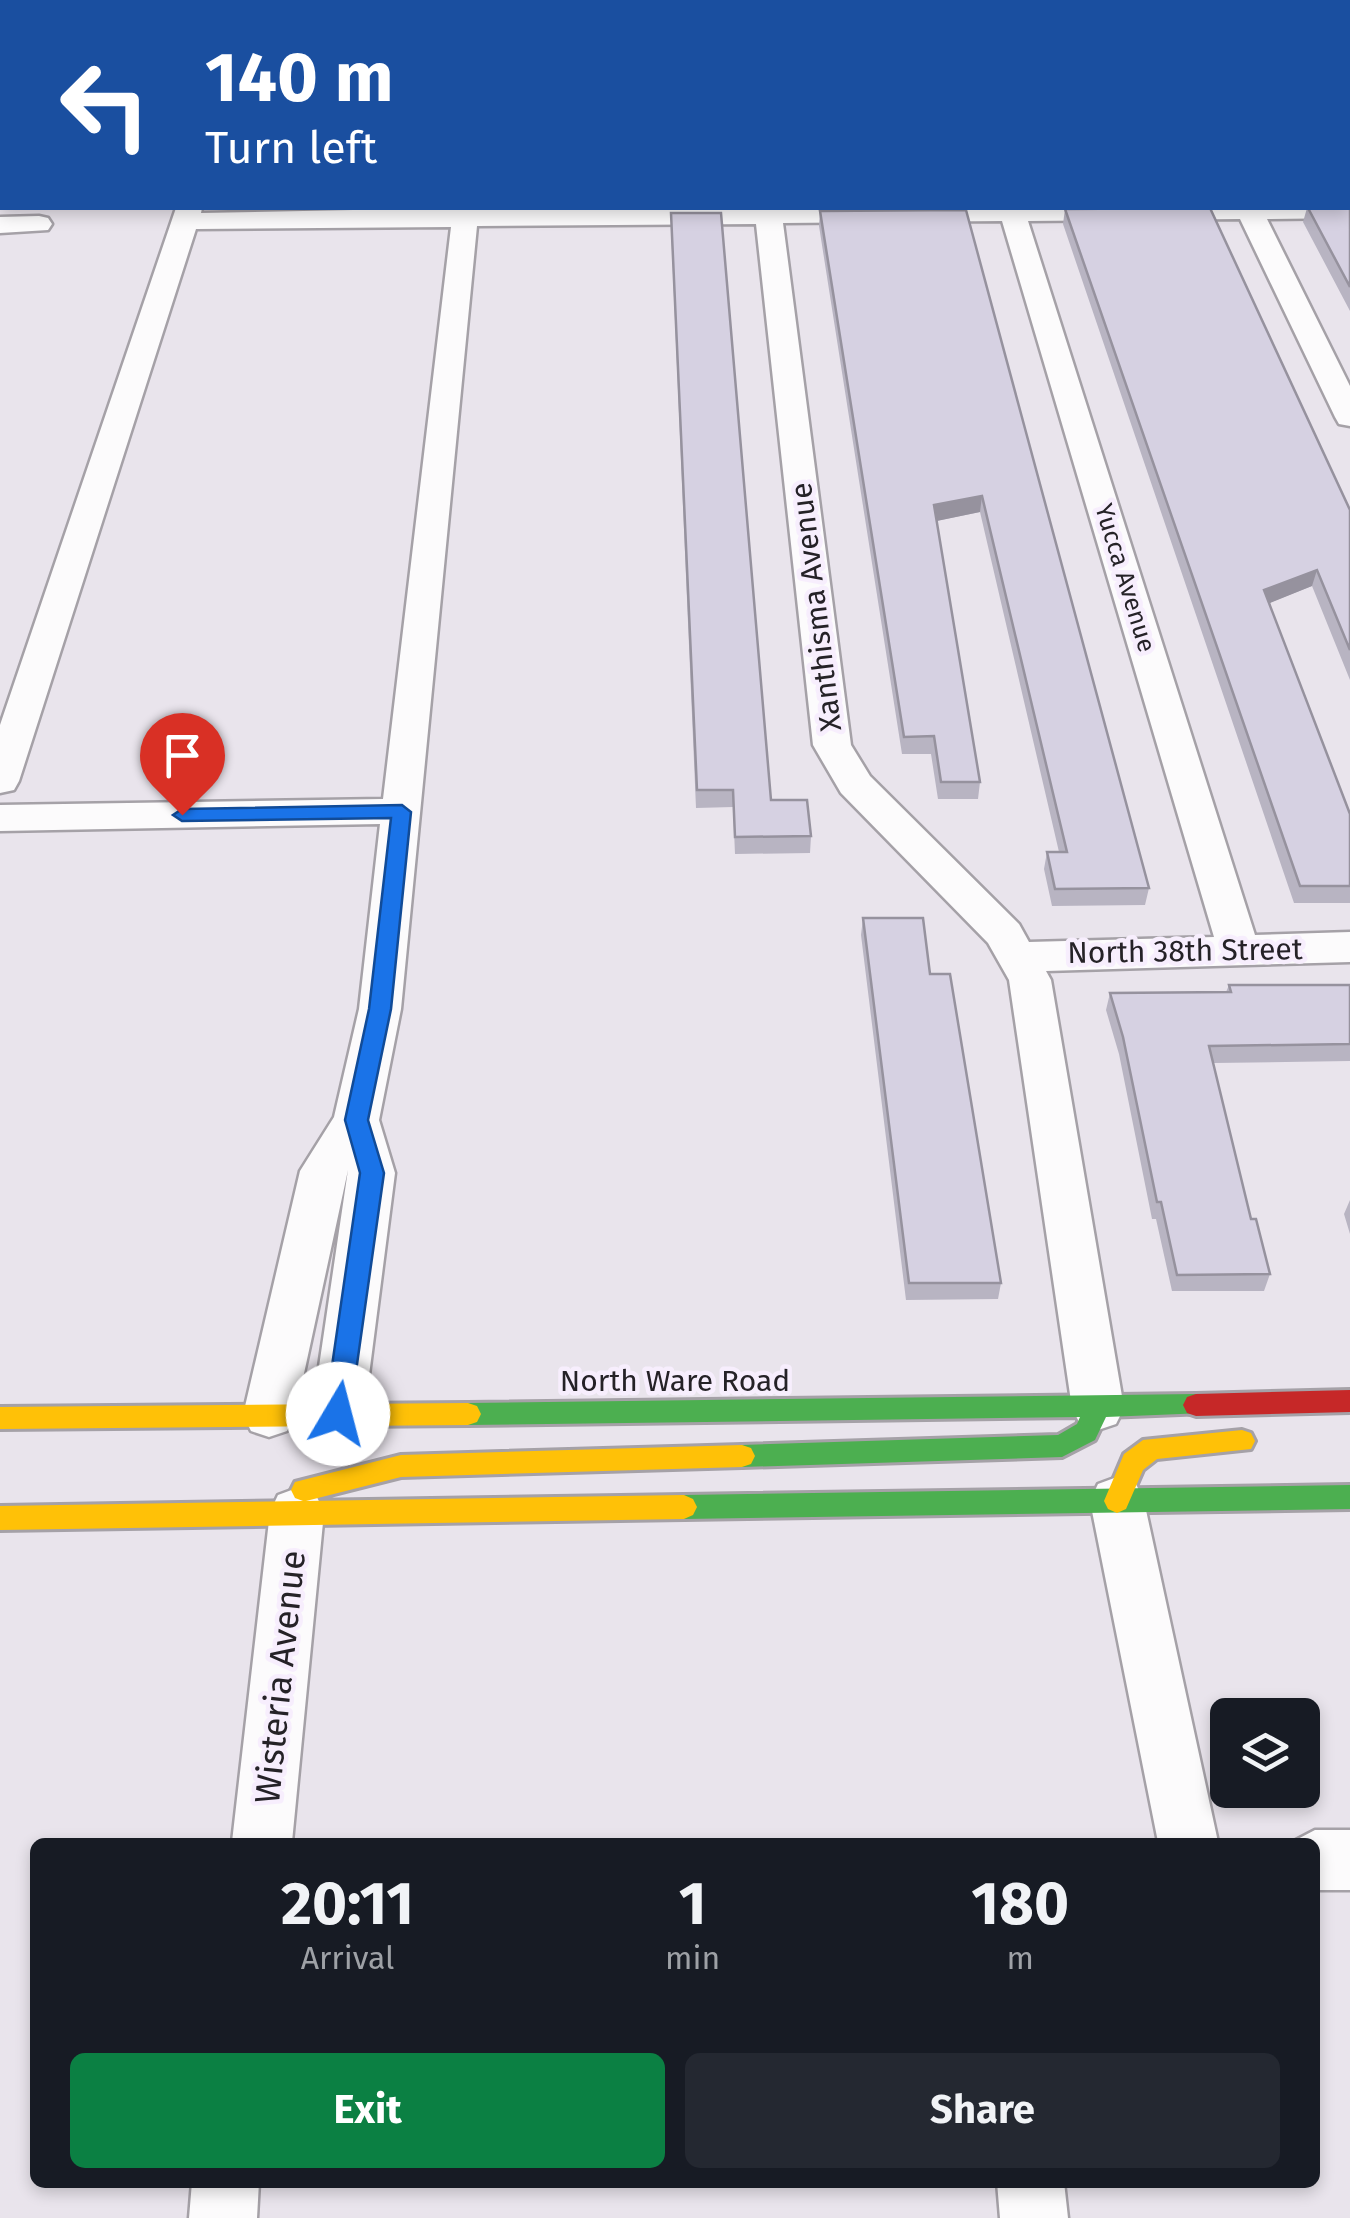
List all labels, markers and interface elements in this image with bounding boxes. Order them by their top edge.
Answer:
text: 140 m [205,36,394,120]
icon: left [40,40,170,170]
text: Turn left [205,121,377,175]
street label: Xanthisma Avenue [783,481,849,733]
street label: Yucca Avenue [1088,500,1162,656]
pin [140,713,225,816]
icon: arrive [155,728,210,783]
street label: North 38th Street [1067,931,1303,971]
position arrow [286,1362,390,1466]
street label: North Ware Road [560,1363,790,1399]
street label: Wisteria Avenue [246,1548,314,1806]
map controls [1210,1698,1320,1808]
button: layers [1210,1698,1320,1808]
text: 20:11 [281,1868,414,1940]
text: 1 [679,1868,707,1940]
text: 180 [971,1868,1069,1940]
text: Arrival [301,1939,394,1977]
text: min [665,1939,720,1977]
text: m [1006,1939,1034,1977]
button: Exit [70,2053,665,2168]
button: Share [685,2053,1280,2168]

